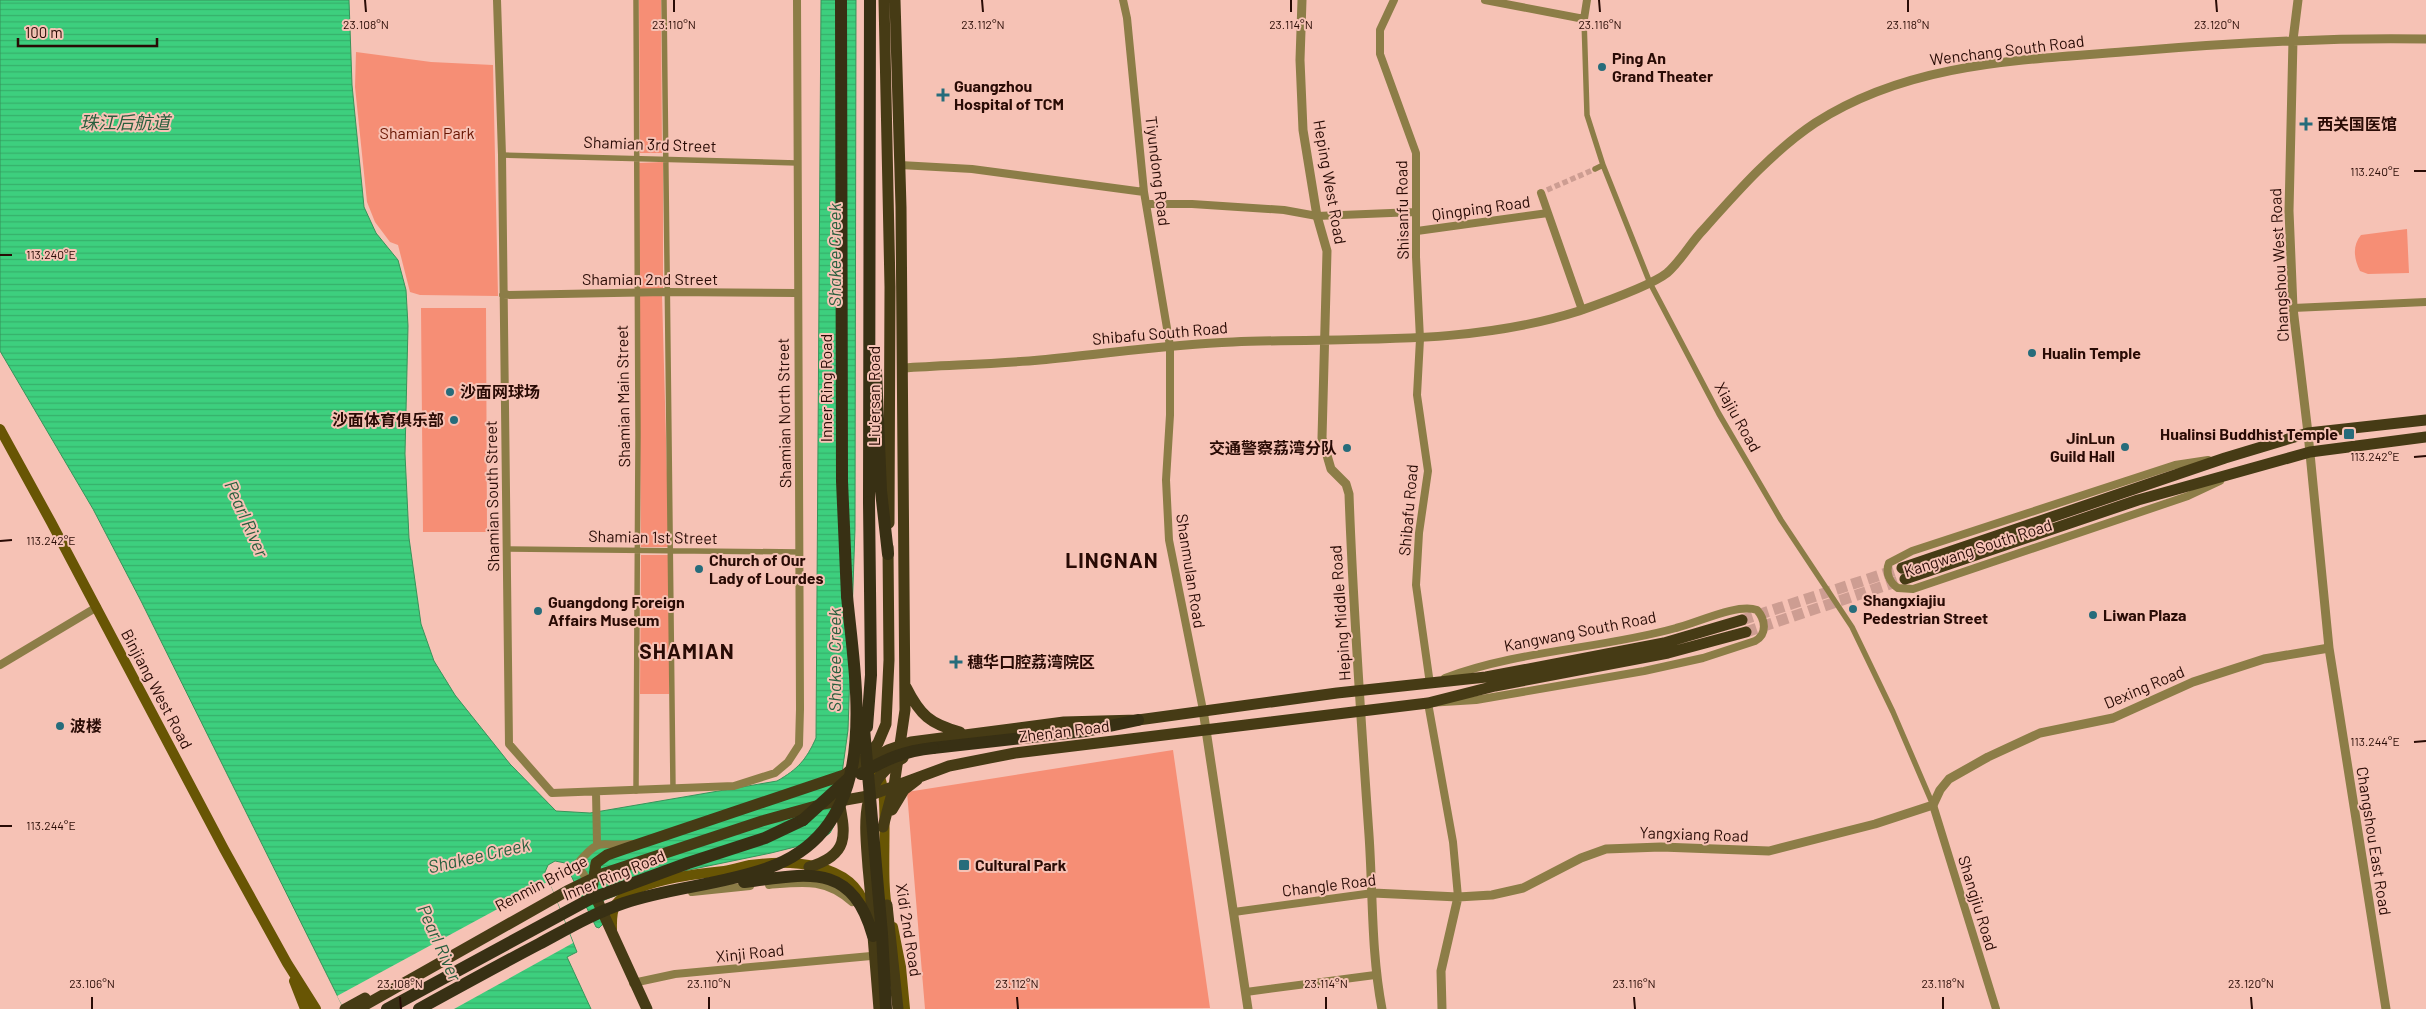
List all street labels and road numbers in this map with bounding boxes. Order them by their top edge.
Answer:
street label: Wenchang South Road [1929,31,2085,68]
street label: Tiyundong Road [1142,115,1175,227]
street label: Heping West Road [1310,118,1351,246]
street label: Shamian 3rd Street [583,132,717,155]
street label: Shisanfu Road [1391,160,1412,260]
street label: Changshou West Road [2265,188,2292,342]
street label: Qingping Road [1431,191,1531,224]
street label: Shamian 2nd Street [582,269,718,288]
street label: Shibafu South Road [1091,317,1229,348]
street label: Shamian Main Street [612,325,633,467]
street label: Inner Ring Road [816,334,835,442]
street label: Shamian North Street [773,338,794,488]
street label: Liu'ersan Road [864,346,883,446]
street label: Xiajiu Road [1712,379,1765,455]
street label: Shamian South Street [481,420,502,572]
street label: Shibafu Road [1394,463,1421,556]
street label: Shanmulan Road [1173,512,1210,630]
street label: Kangwang South Road [1901,515,2054,580]
street label: Shamian 1st Street [588,526,718,547]
street label: Heping Middle Road [1325,544,1354,682]
street label: Kangwang South Road [1502,606,1658,655]
street label: Binjiang West Road [118,626,197,752]
street label: Dexing Road [2101,661,2187,712]
street label: Zhen'an Road [1017,716,1110,746]
street label: Changshou East Road [2353,765,2396,917]
street label: Yangxiang Road [1639,822,1749,845]
street label: Inner Ring Road [560,845,668,904]
street label: Renmin Bridge [491,850,590,915]
street label: Shangjiu Road [1955,853,2002,953]
street label: Changle Road [1281,869,1377,900]
street label: Xidi 2nd Road [893,882,926,978]
street label: Xinji Road [715,939,785,966]

